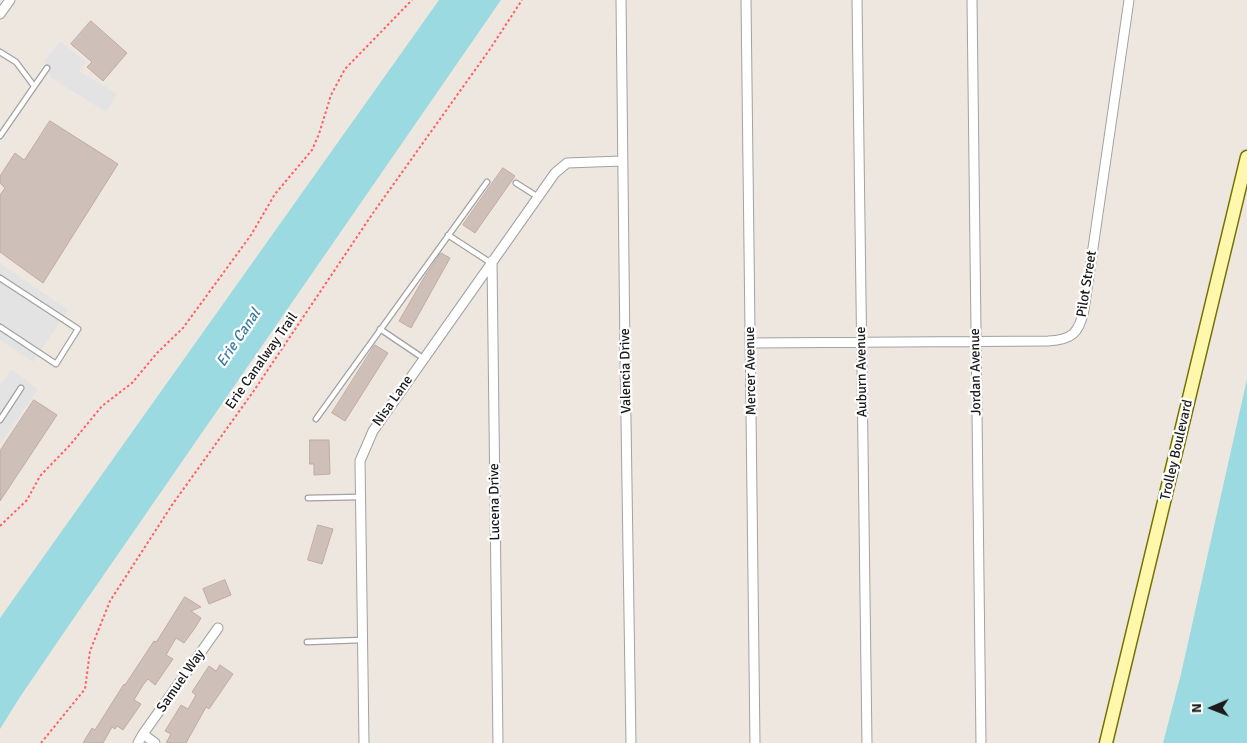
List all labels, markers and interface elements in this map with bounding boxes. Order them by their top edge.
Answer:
street label: Pilot Street [1073,249,1101,319]
water label: Erie Canal [213,306,265,370]
street label: Erie Canalway Trail [222,309,302,413]
street label: Mercer Avenue [742,326,760,416]
street label: Auburn Avenue [853,326,871,418]
street label: Valencia Drive [617,328,635,414]
street label: Jordan Avenue [967,328,985,416]
street label: Nisa Lane [369,372,417,430]
street label: Trolley Boulevard [1157,398,1197,502]
street label: Lucena Drive [486,463,504,541]
street label: Samuel Way [153,646,209,716]
north arrow [1187,683,1237,733]
text: N [1188,703,1205,713]

